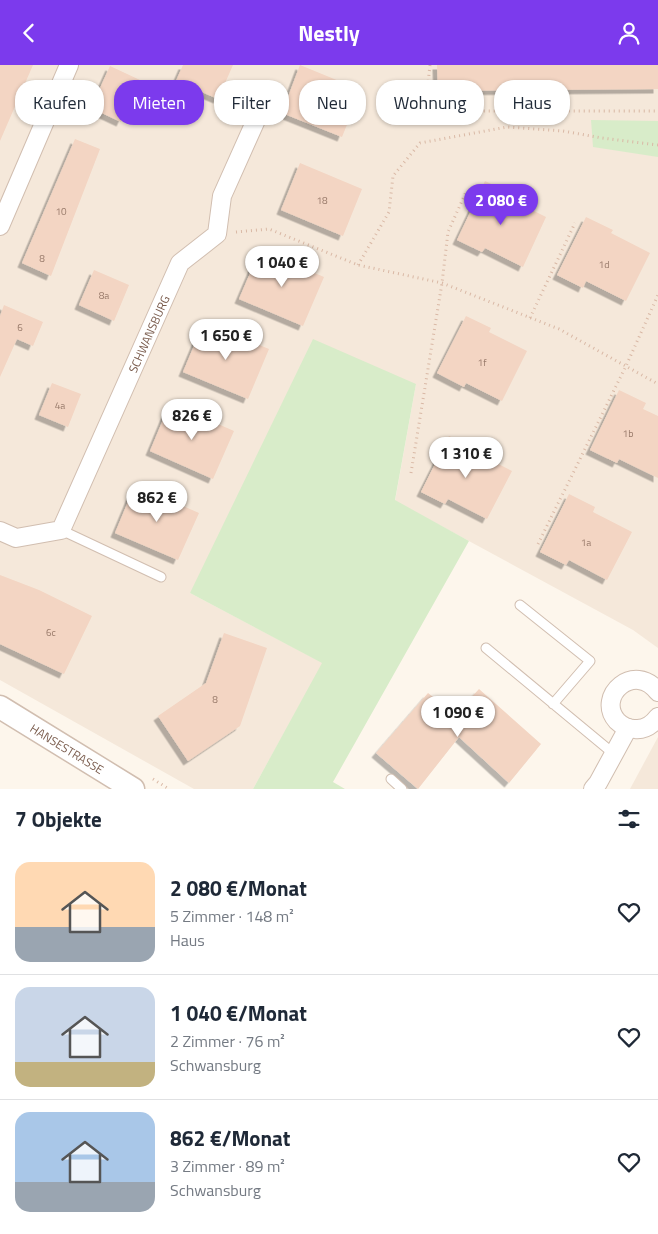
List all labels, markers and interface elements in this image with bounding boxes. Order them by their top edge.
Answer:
text: Nestly [298,16,360,50]
icon: back [15,19,43,47]
icon: person [615,19,643,47]
chip: Kaufen [15,80,104,125]
chip: Mieten [114,80,204,125]
chip: Filter [214,80,289,125]
chip: Neu [299,80,366,125]
chip: Wohnung [376,80,484,125]
chip: Haus [494,80,570,125]
pin: 2 080 € [455,184,547,226]
text: 2 080 € [475,188,527,212]
house number: 18 [316,193,328,208]
house number: 10 [55,204,67,219]
pin: 1 040 € [236,245,328,288]
text: 1 040 € [256,250,308,274]
house number: 8 [39,251,45,266]
house number: 1d [599,257,609,272]
house number: 8a [99,288,109,303]
street label: SCHWANSBURG [123,292,174,376]
pin: 1 650 € [180,319,272,361]
house number: 6 [17,320,23,335]
text: 1 650 € [200,323,252,347]
house number: 1f [478,355,487,370]
house number: 4a [55,398,65,413]
pin: 826 € [157,399,227,441]
text: 826 € [172,403,212,427]
house number: 1b [623,426,633,441]
pin: 1 310 € [420,437,512,479]
text: 1 310 € [440,441,492,465]
pin: 862 € [122,481,192,523]
text: 862 € [137,485,177,509]
house number: 1a [581,535,591,550]
house number: 6c [46,625,56,640]
house number: 8 [212,692,218,707]
pin: 1 090 € [412,695,504,738]
text: 1 090 € [432,700,484,724]
street label: HANSESTRASSE [27,718,108,779]
text: 7 Objekte [15,803,102,835]
icon: filters [615,805,643,833]
text: 2 080 €/Monat [170,872,307,904]
icon: home [55,882,115,942]
icon: heart [615,898,643,926]
text: 5 Zimmer · 148 m² [170,904,294,928]
text: Haus [170,928,205,952]
text: 1 040 €/Monat [170,997,307,1029]
icon: home [55,1007,115,1067]
icon: heart [615,1023,643,1051]
text: 2 Zimmer · 76 m² [170,1029,285,1053]
text: Schwansburg [170,1053,261,1077]
text: 862 €/Monat [170,1122,291,1154]
icon: home [55,1132,115,1192]
icon: heart [615,1148,643,1176]
text: 3 Zimmer · 89 m² [170,1154,285,1178]
text: Schwansburg [170,1178,261,1202]

